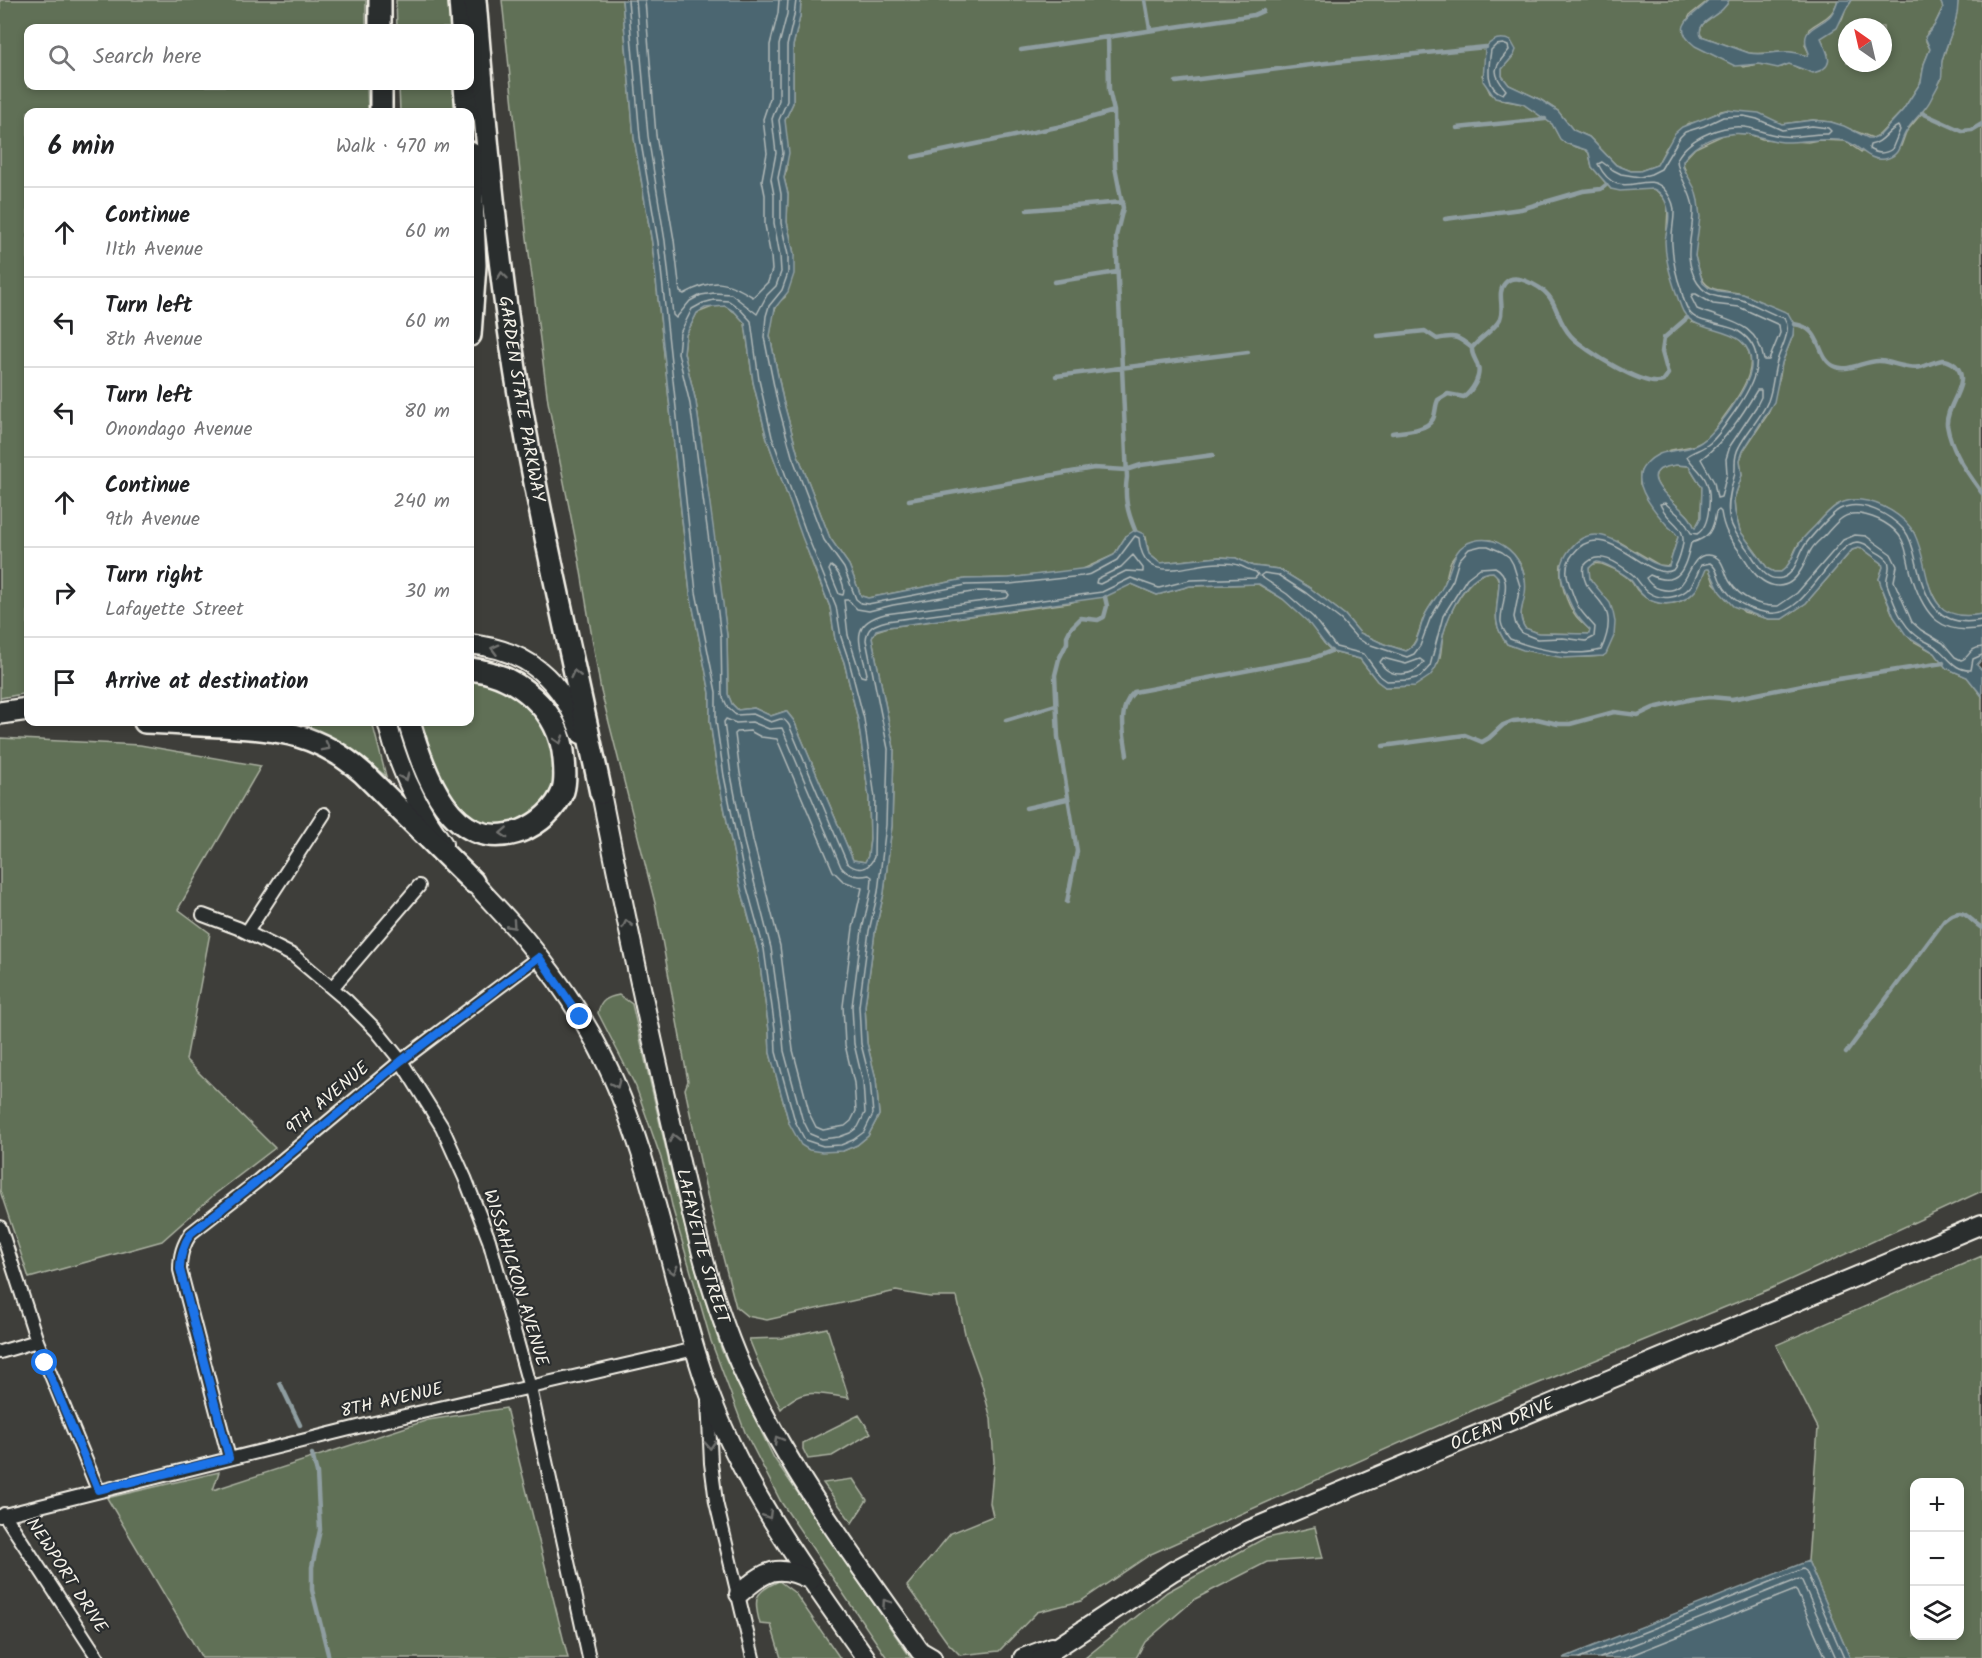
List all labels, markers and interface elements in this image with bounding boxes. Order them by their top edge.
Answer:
north arrow [1838,18,1892,72]
search box [24,24,474,90]
text: Search here [93,40,201,75]
icon: search [45,41,78,74]
text: 6 min [48,126,115,168]
text: Walk · 470 m [336,131,450,163]
text: Continue [105,199,190,234]
icon: ahead [48,216,81,249]
text: 60 m [405,216,450,248]
text: 11th Avenue [105,234,203,266]
one-way arrow [496,271,509,281]
text: Turn left [105,289,192,324]
street label: GARDEN STATE PARKWAY [490,294,553,506]
icon: left [48,306,81,339]
text: 60 m [405,306,450,338]
text: 8th Avenue [105,324,202,356]
text: Turn left [105,379,192,414]
icon: left [48,396,81,429]
text: 80 m [404,396,450,428]
text: Onondago Avenue [105,414,252,446]
text: Continue [105,469,190,504]
icon: ahead [48,486,81,519]
text: 240 m [393,486,450,518]
text: 9th Avenue [105,504,200,536]
text: Turn right [105,559,203,594]
icon: right [48,576,81,609]
text: 30 m [405,576,450,608]
text: Lafayette Street [105,594,244,626]
one-way arrow [491,644,501,656]
text: Arrive at destination [105,665,308,700]
icon: arrive [48,666,81,699]
one-way arrow [569,669,582,679]
one-way arrow [552,734,565,745]
one-way arrow [320,740,331,751]
one-way arrow [398,770,410,781]
one-way arrow [499,827,508,840]
one-way arrow [505,918,516,929]
one-way arrow [621,919,634,929]
route end [566,1003,592,1029]
street label: 9TH AVENUE [280,1055,377,1143]
one-way arrow [608,1077,620,1088]
one-way arrow [669,1134,682,1144]
street label: LAFAYETTE STREET [667,1166,738,1329]
street label: WISSAHICKON AVENUE [474,1186,556,1371]
one-way arrow [666,1265,679,1275]
route start [31,1349,57,1375]
street label: 8TH AVENUE [338,1375,447,1427]
street label: OCEAN DRIVE [1446,1389,1559,1459]
one-way arrow [774,1436,786,1447]
one-way arrow [703,1440,716,1449]
map controls [1910,1478,1964,1640]
button: + [1910,1478,1964,1532]
one-way arrow [761,1509,773,1519]
street label: NEWPORT DRIVE [18,1512,115,1640]
button: − [1910,1532,1964,1586]
button: layers [1910,1586,1964,1640]
one-way arrow [882,1599,893,1610]

